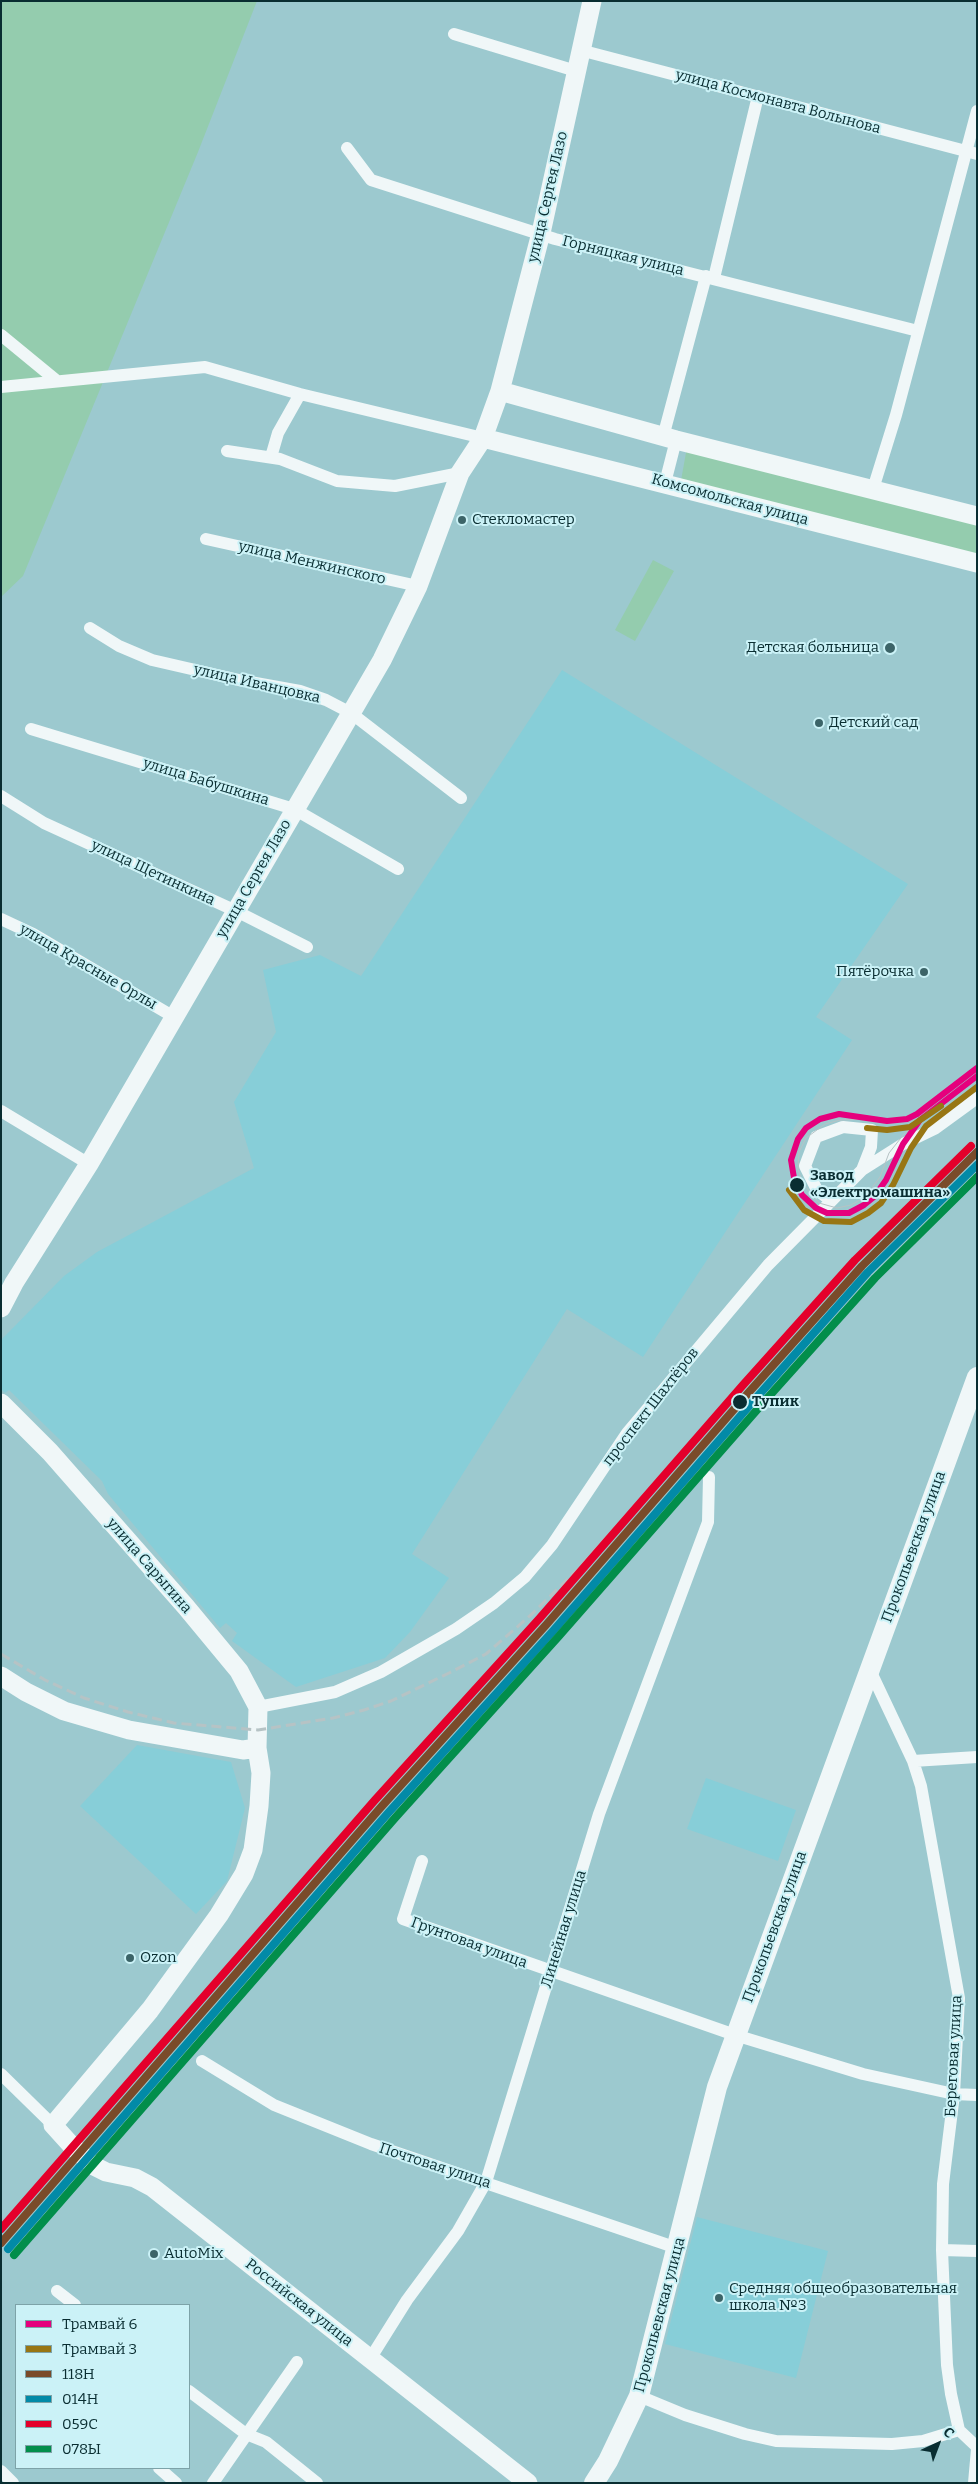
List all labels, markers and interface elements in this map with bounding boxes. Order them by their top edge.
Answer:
street label: улица Космонавта Волынова [673,66,883,138]
street label: улица Сергея Лазо [524,130,572,264]
street label: Горняцкая улица [560,232,686,280]
street label: Комсомольская улица [650,470,810,530]
place label: Стекломастер [472,511,575,529]
marker: Стекломастер [456,514,468,526]
street label: улица Менжинского [237,537,387,589]
place label: Детская больница [747,639,879,657]
marker: Детская больница [883,641,897,655]
street label: улица Иванцовка [192,661,322,707]
place label: Детский сад [829,714,918,732]
marker: Детский сад [813,717,825,729]
street label: улица Бабушкина [141,754,271,810]
street label: улица Сергея Лазо [213,816,295,942]
street label: улица Щетинкина [88,836,218,910]
street label: улица Красные Орлы [16,920,160,1014]
place label: Пятёрочка [836,963,914,981]
marker: Пятёрочка [918,966,930,978]
place label: Завод «Электромашина» [810,1167,950,1202]
marker: Завод «Электромашина» [788,1176,806,1194]
street label: проспект Шахтёров [599,1344,703,1470]
marker: Тупик [731,1393,749,1411]
place label: Тупик [752,1393,799,1411]
street label: Прокопьевская улица [878,1469,950,1625]
street label: улица Сарыгина [103,1515,195,1617]
street label: Прокопьевская улица [739,1849,811,2005]
street label: Линейная улица [538,1868,590,1990]
street label: Грунтовая улица [408,1914,530,1972]
place label: Ozon [140,1949,177,1967]
marker: Ozon [124,1952,136,1964]
street label: Береговая улица [942,1995,966,2117]
street label: Почтовая улица [377,2139,493,2193]
street label: Прокопьевская улица [631,2235,689,2395]
place label: AutoMix [164,2245,223,2263]
marker: AutoMix [148,2248,160,2260]
street label: Российская улица [242,2255,356,2351]
place label: Средняя общеобразовательная школа №3 [729,2280,957,2315]
marker: Средняя общеобразовательная школа №3 [713,2292,725,2304]
legend [15,2304,190,2469]
text: Трамвай 6 [62,2315,137,2333]
text: Трамвай 3 [62,2340,137,2358]
text: 118Н [62,2365,95,2383]
text: 014Н [62,2390,98,2408]
text: 059С [62,2415,98,2433]
north arrow [913,2419,963,2469]
text: С [940,2423,958,2442]
text: 078Ы [62,2440,101,2458]

